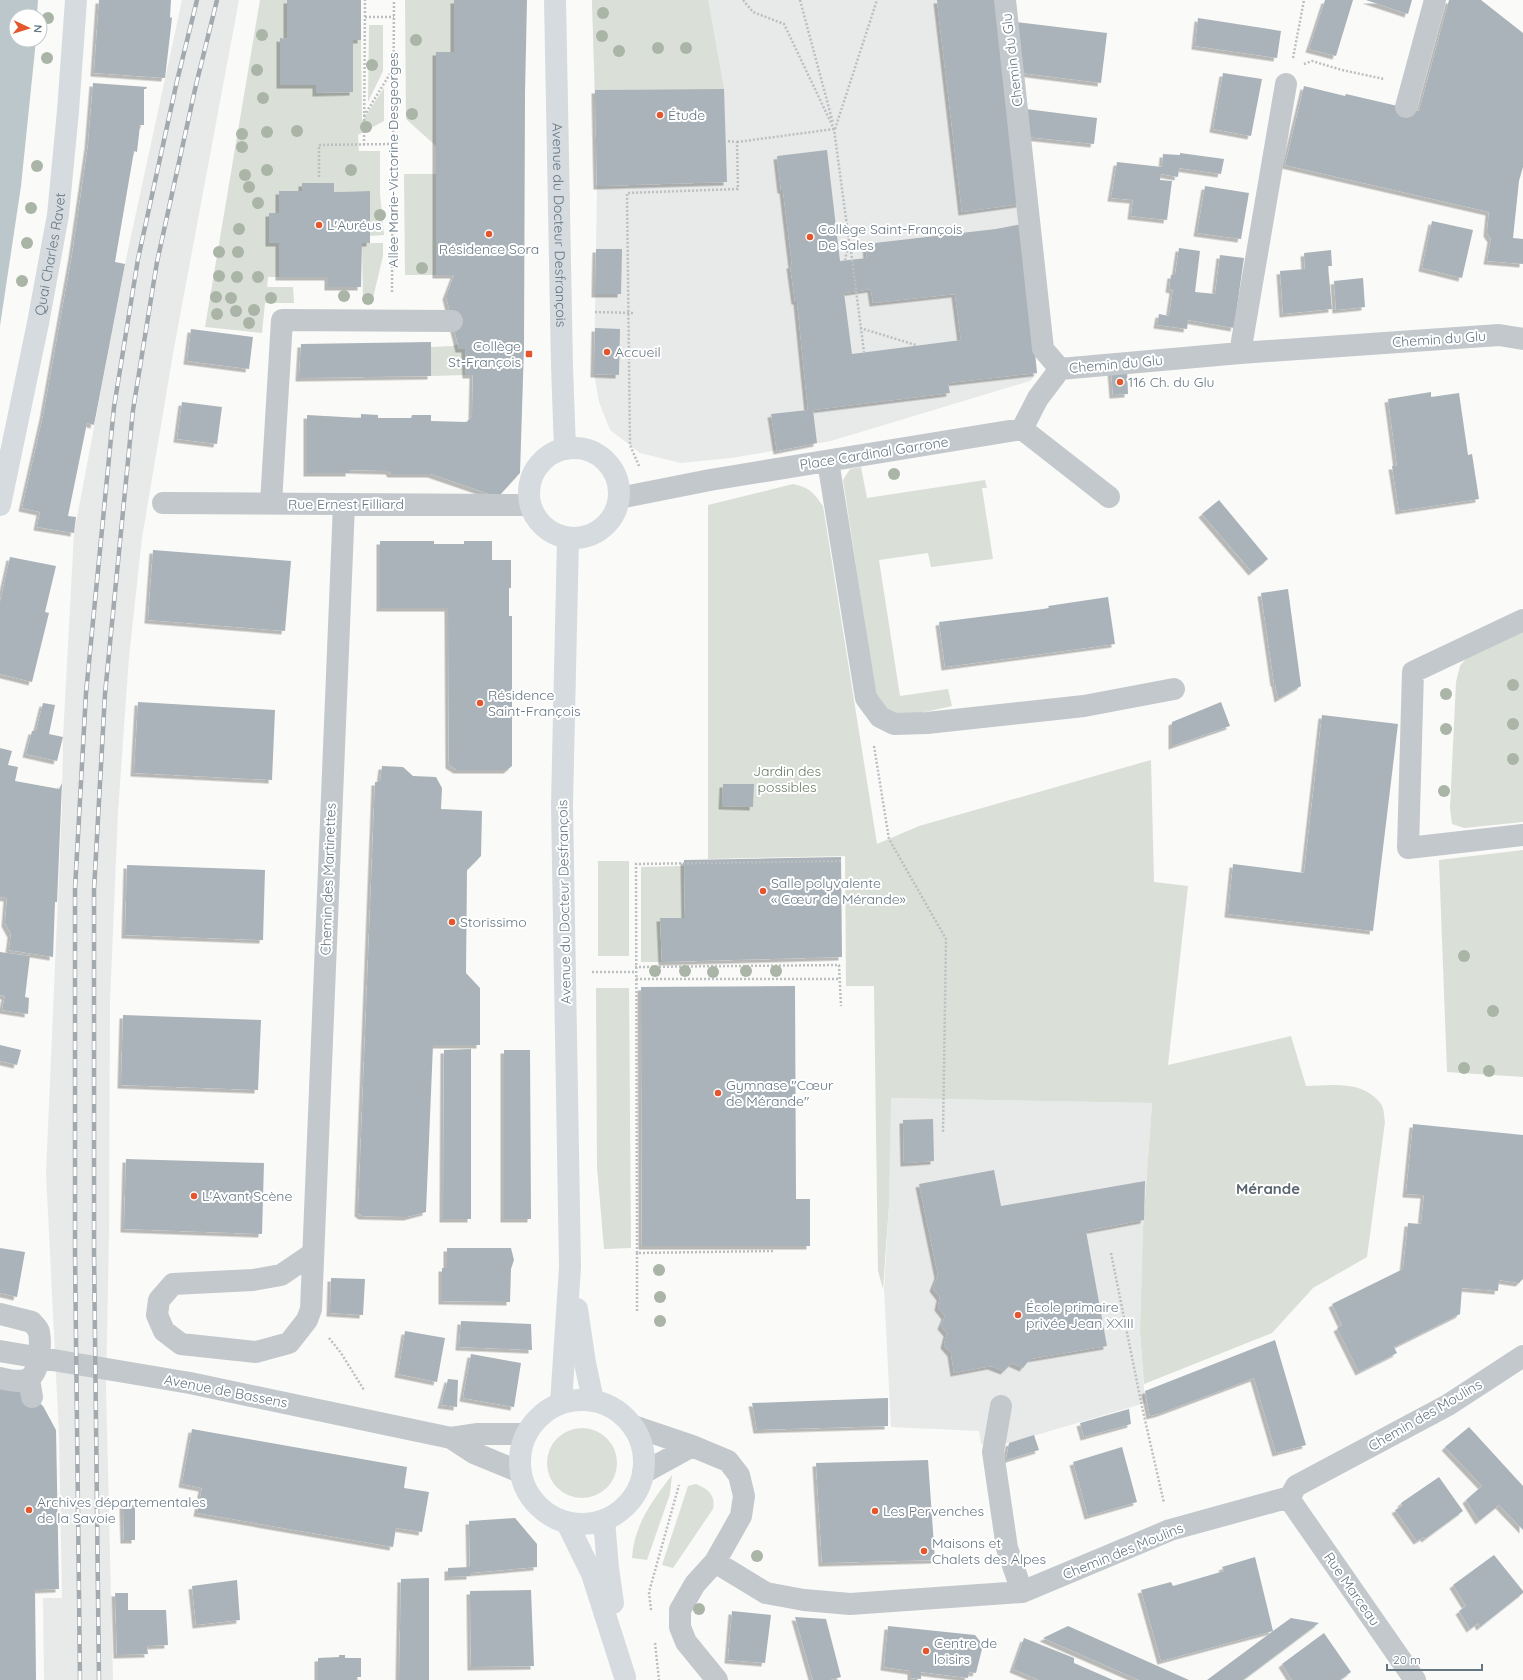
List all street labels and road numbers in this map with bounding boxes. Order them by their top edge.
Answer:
street label: Chemin du Glu [997,12,1027,108]
street label: Allée Marie-Victorine Desgeorges [384,52,402,268]
street label: Avenue du Docteur Desfrançois [548,122,570,328]
street label: Quai Charles Ravet [31,192,69,317]
street label: Chemin du Glu [1391,327,1487,351]
street label: Chemin du Glu [1068,351,1164,377]
street label: Place Cardinal Garrone [798,432,950,474]
street label: Rue Ernest Filliard [288,495,404,513]
street label: Avenue du Docteur Desfrançois [553,800,575,1004]
street label: Chemin des Martinettes [316,802,340,956]
street label: Avenue de Bassens [163,1370,289,1412]
street label: Chemin des Moulins [1365,1375,1485,1455]
street label: Chemin des Moulins [1060,1519,1186,1583]
street label: Rue Marceau [1320,1549,1384,1629]

